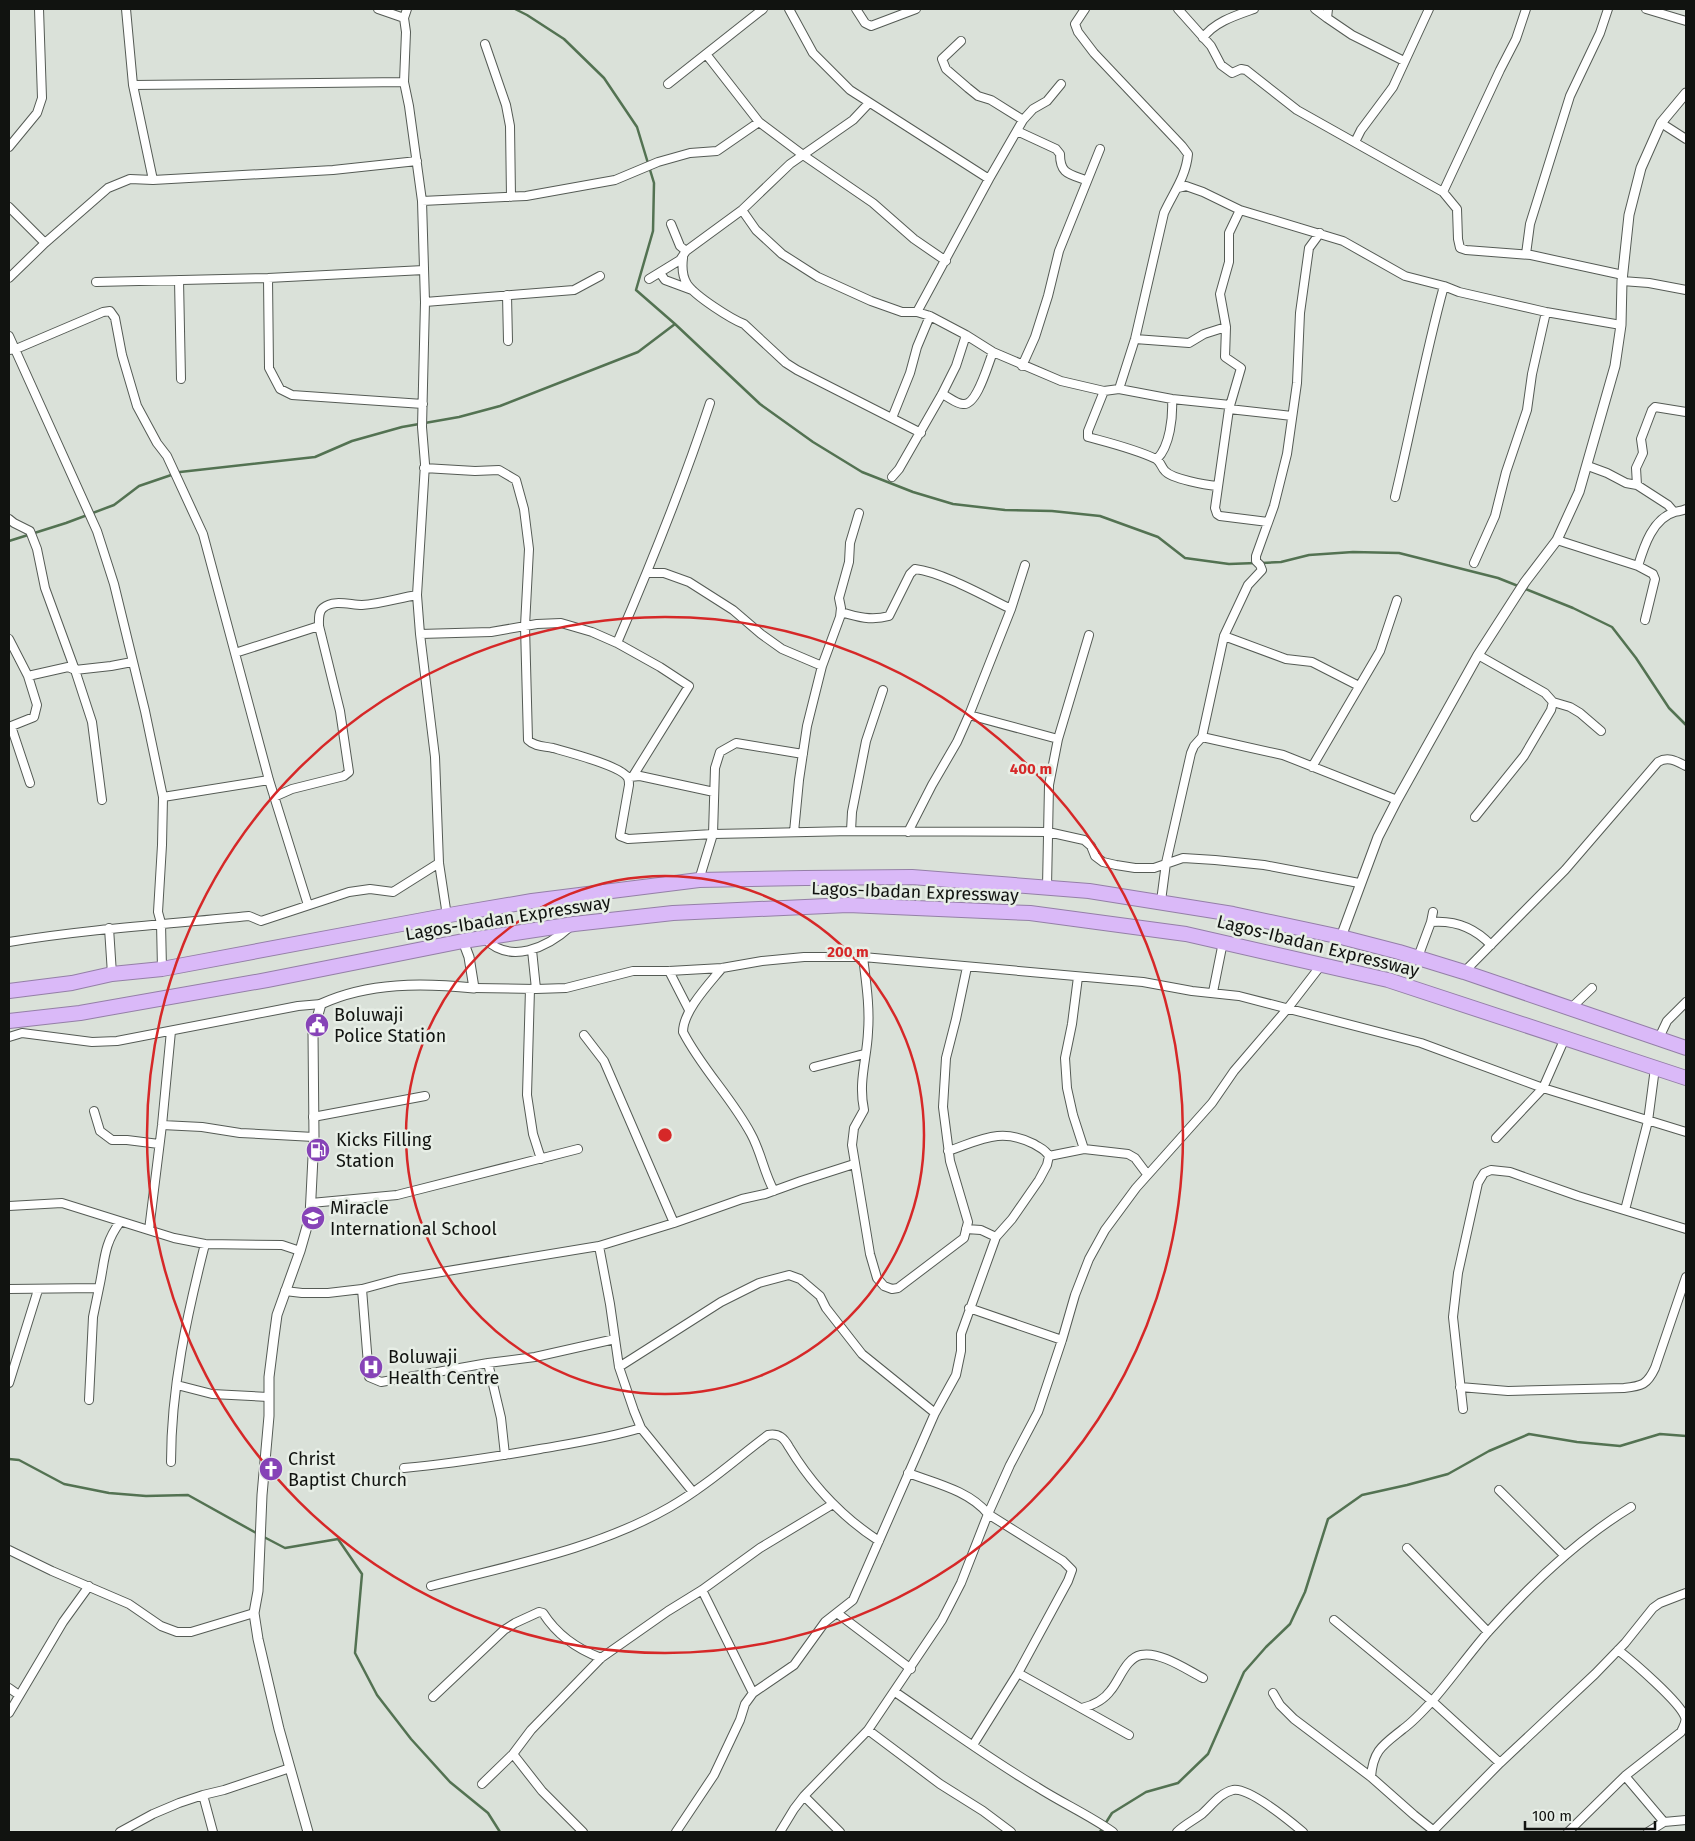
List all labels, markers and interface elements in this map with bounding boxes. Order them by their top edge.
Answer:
text: 400 m [1010,760,1052,778]
street label: Lagos-Ibadan Expressway [811,877,1019,907]
street label: Lagos-Ibadan Expressway [404,891,612,945]
street label: Lagos-Ibadan Expressway [1215,910,1422,982]
text: 200 m [827,943,869,961]
place label: Boluwaji Police Station [334,1004,446,1047]
public building icon: Boluwaji Police Station [304,1012,330,1038]
centre of rings [656,1126,674,1144]
place label: Kicks Filling Station [336,1129,432,1172]
fuel station icon: Kicks Filling Station [305,1137,331,1163]
place label: Miracle International School [330,1197,497,1240]
school or university icon: Miracle International School [300,1205,326,1231]
place label: Boluwaji Health Centre [388,1346,499,1389]
hospital icon: Boluwaji Health Centre [358,1354,384,1380]
place label: Christ Baptist Church [288,1448,407,1491]
church icon: Christ Baptist Church [258,1456,284,1482]
scale bar [1525,1798,1655,1830]
text: 100 m [1532,1807,1572,1825]

